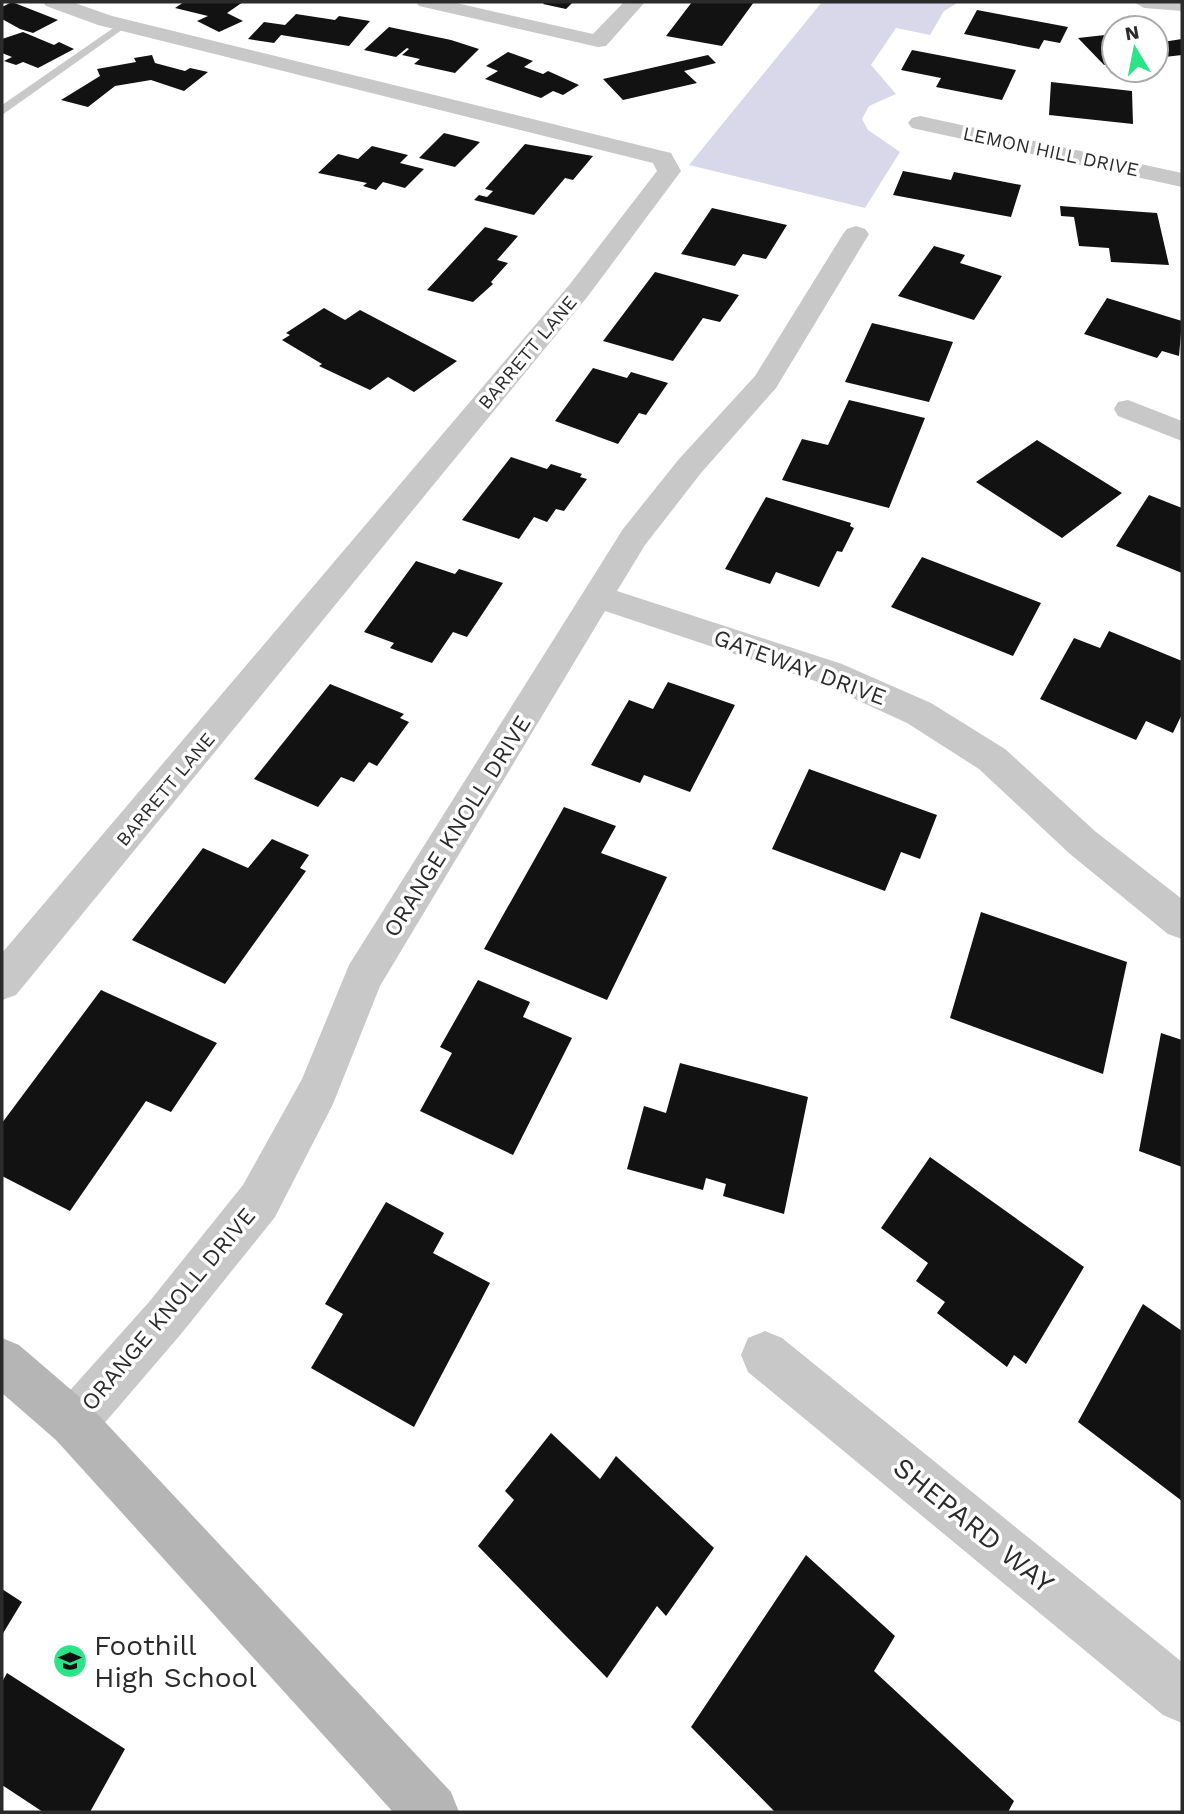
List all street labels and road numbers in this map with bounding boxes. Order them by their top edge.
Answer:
street label: LEMON HILL DRIVE [961,122,1141,181]
street label: BARRETT LANE [473,291,582,414]
street label: GATEWAY DRIVE [710,624,890,711]
street label: ORANGE KNOLL DRIVE [378,711,537,942]
street label: BARRETT LANE [111,728,220,851]
street label: ORANGE KNOLL DRIVE [76,1203,261,1416]
street label: SHEPARD WAY [887,1451,1061,1600]

